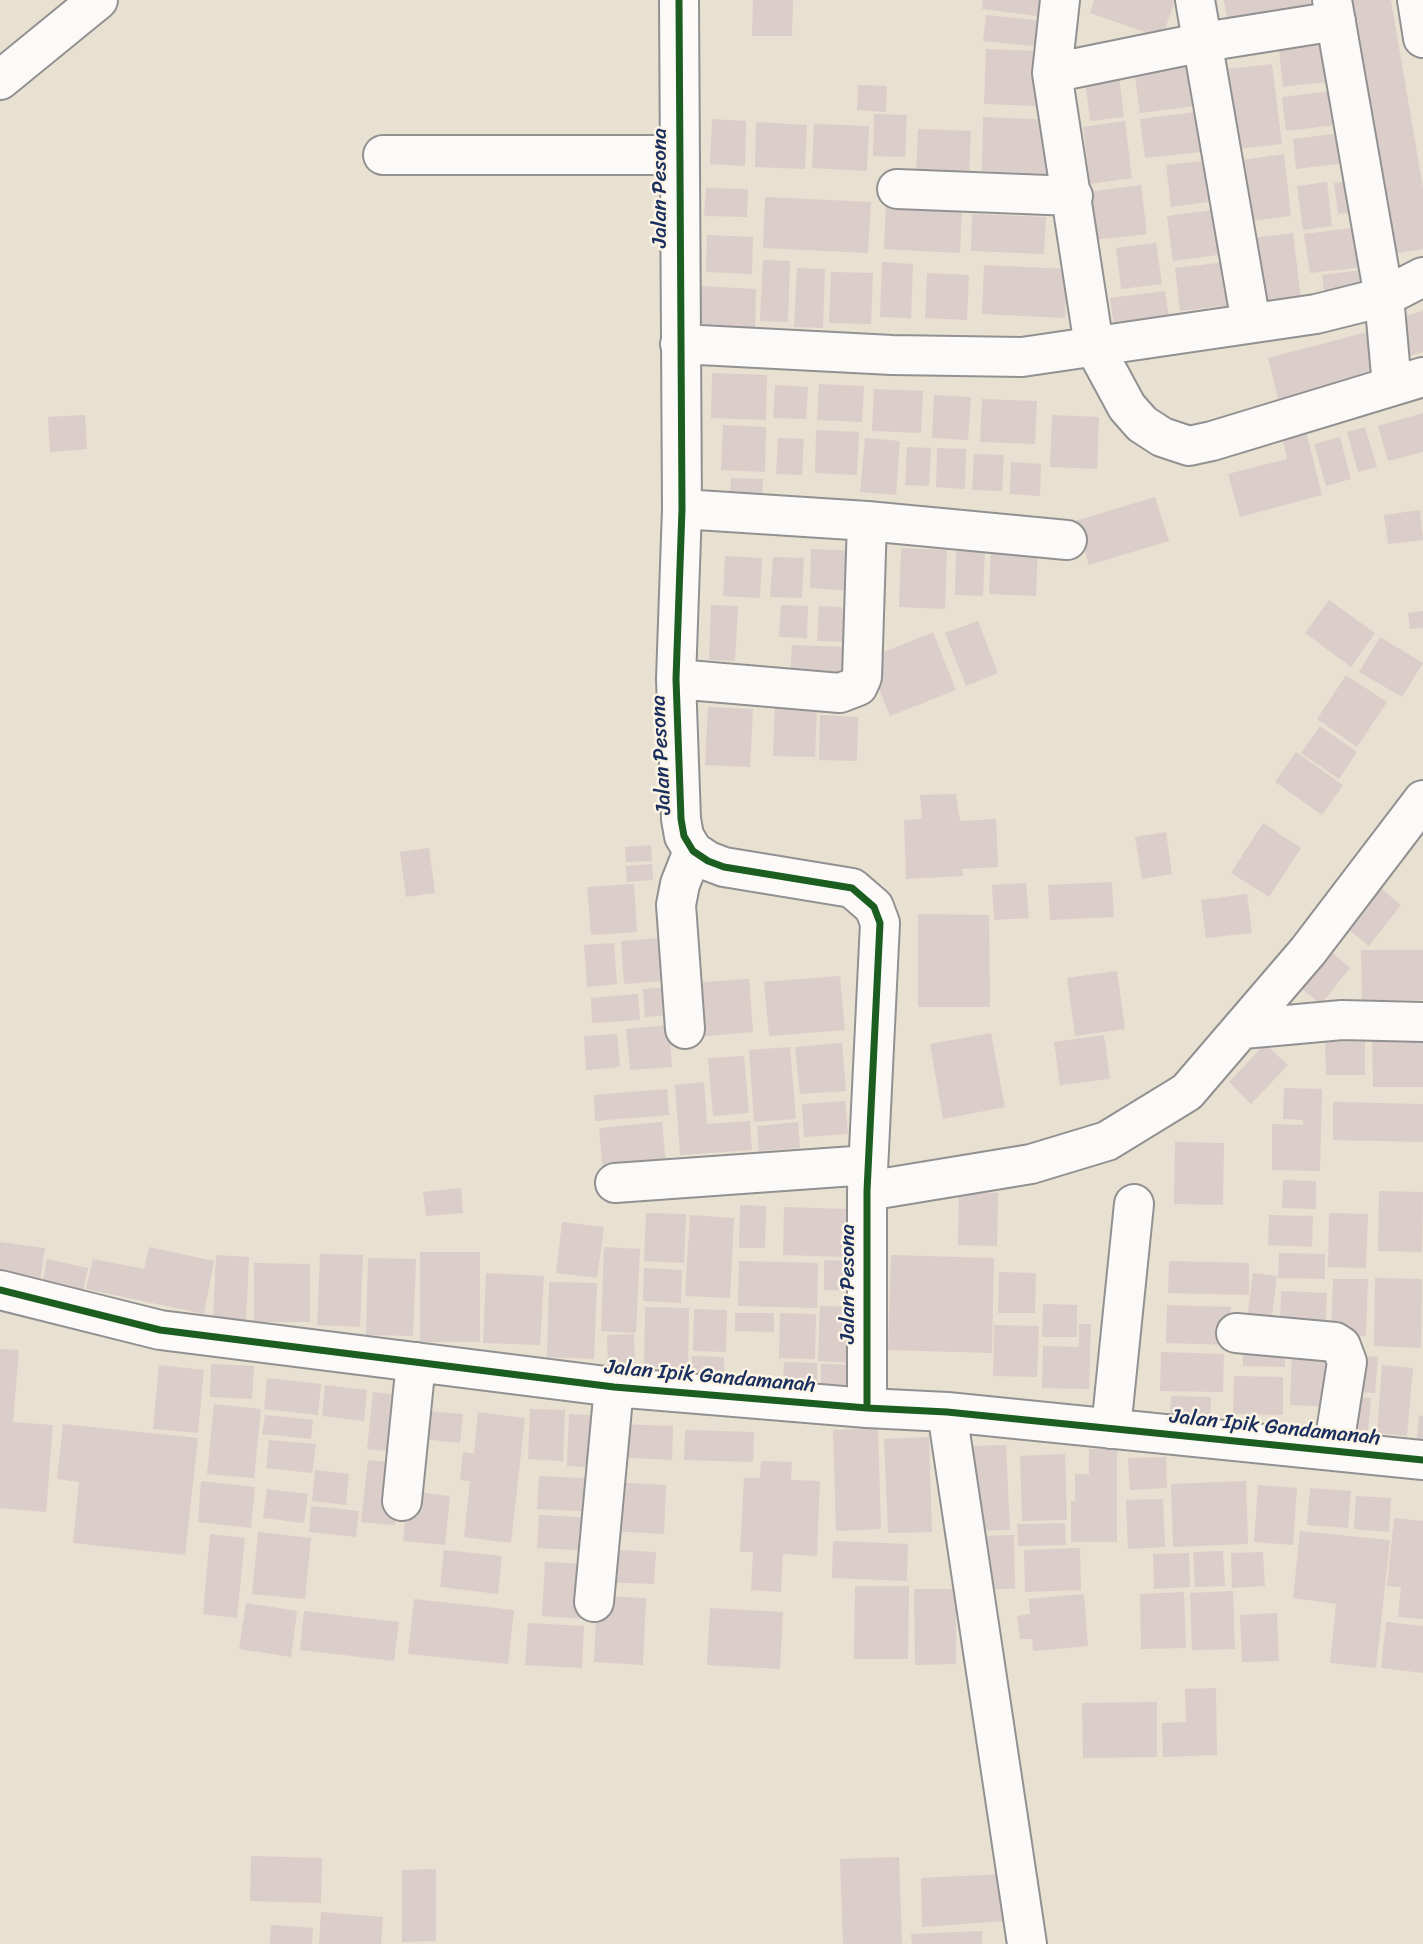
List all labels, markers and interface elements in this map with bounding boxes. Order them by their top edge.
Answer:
street label: Jalan Pesona [648,128,674,248]
street label: Jalan Pesona [646,695,678,815]
street label: Jalan Pesona [836,1224,862,1344]
street label: Jalan Ipik Gandamanah [604,1355,816,1399]
street label: Jalan Ipik Gandamanah [1168,1404,1382,1452]

